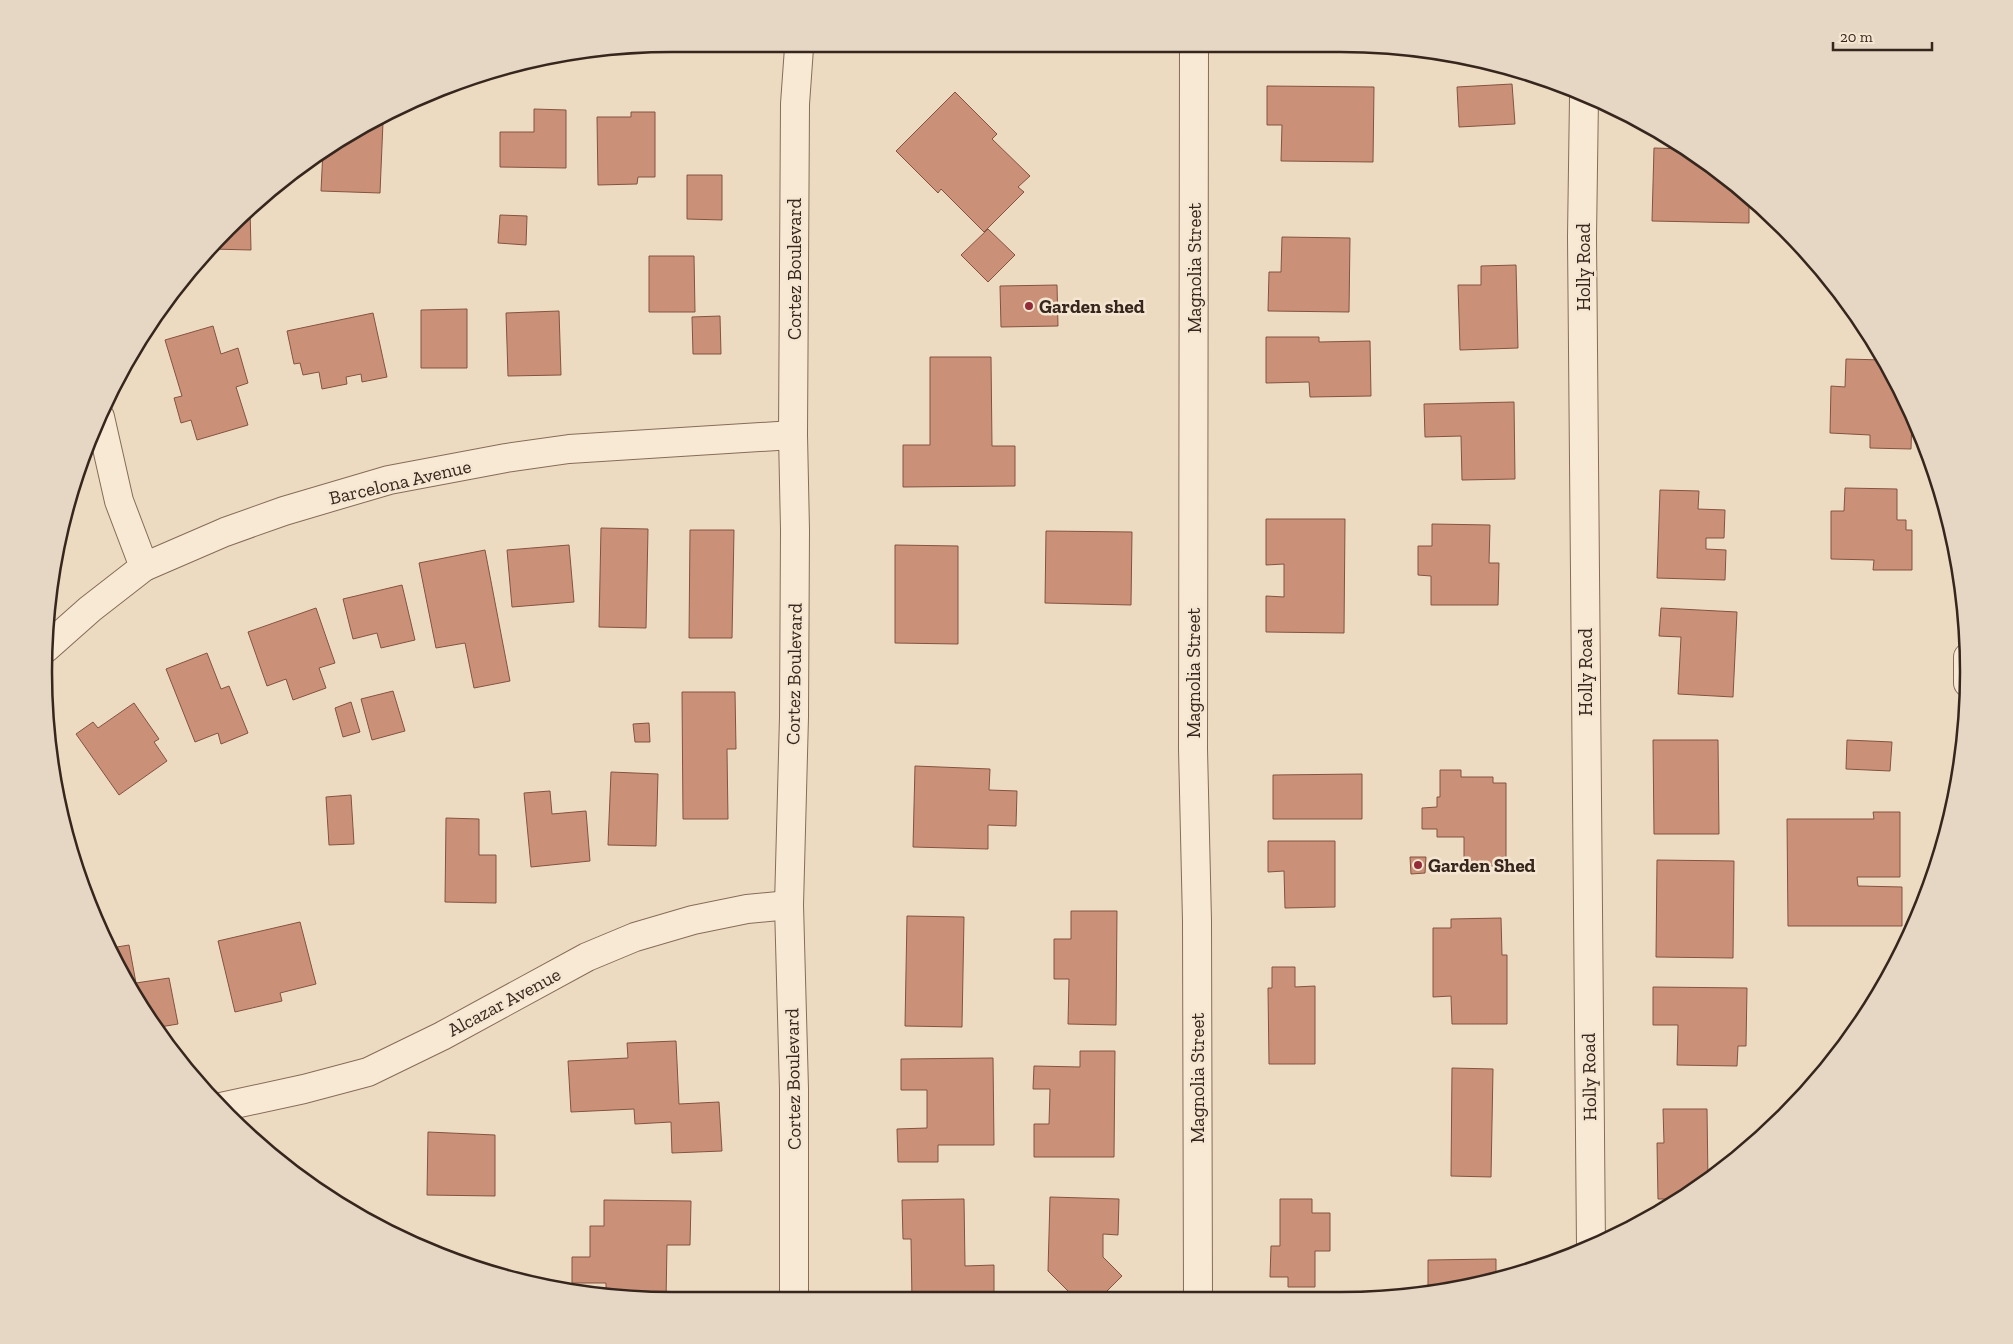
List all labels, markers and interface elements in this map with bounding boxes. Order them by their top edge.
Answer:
scale bar [1833,20,1932,52]
text: 20 m [1840,28,1873,46]
street label: Cortez Boulevard [783,197,806,340]
street label: Magnolia Street [1183,203,1206,333]
street label: Holly Road [1572,222,1595,311]
place label: Garden shed [1039,295,1145,318]
marker: Garden shed [1023,300,1035,312]
street label: Barcelona Avenue [327,454,473,510]
street label: Cortez Boulevard [781,602,807,745]
street label: Magnolia Street [1182,608,1205,738]
street label: Holly Road [1574,627,1597,716]
place label: Garden Shed [1428,854,1536,877]
marker: Garden Shed [1412,859,1424,871]
street label: Alcazar Avenue [443,962,565,1041]
street label: Cortez Boulevard [780,1007,806,1150]
street label: Magnolia Street [1186,1013,1209,1143]
street label: Holly Road [1577,1032,1601,1121]

